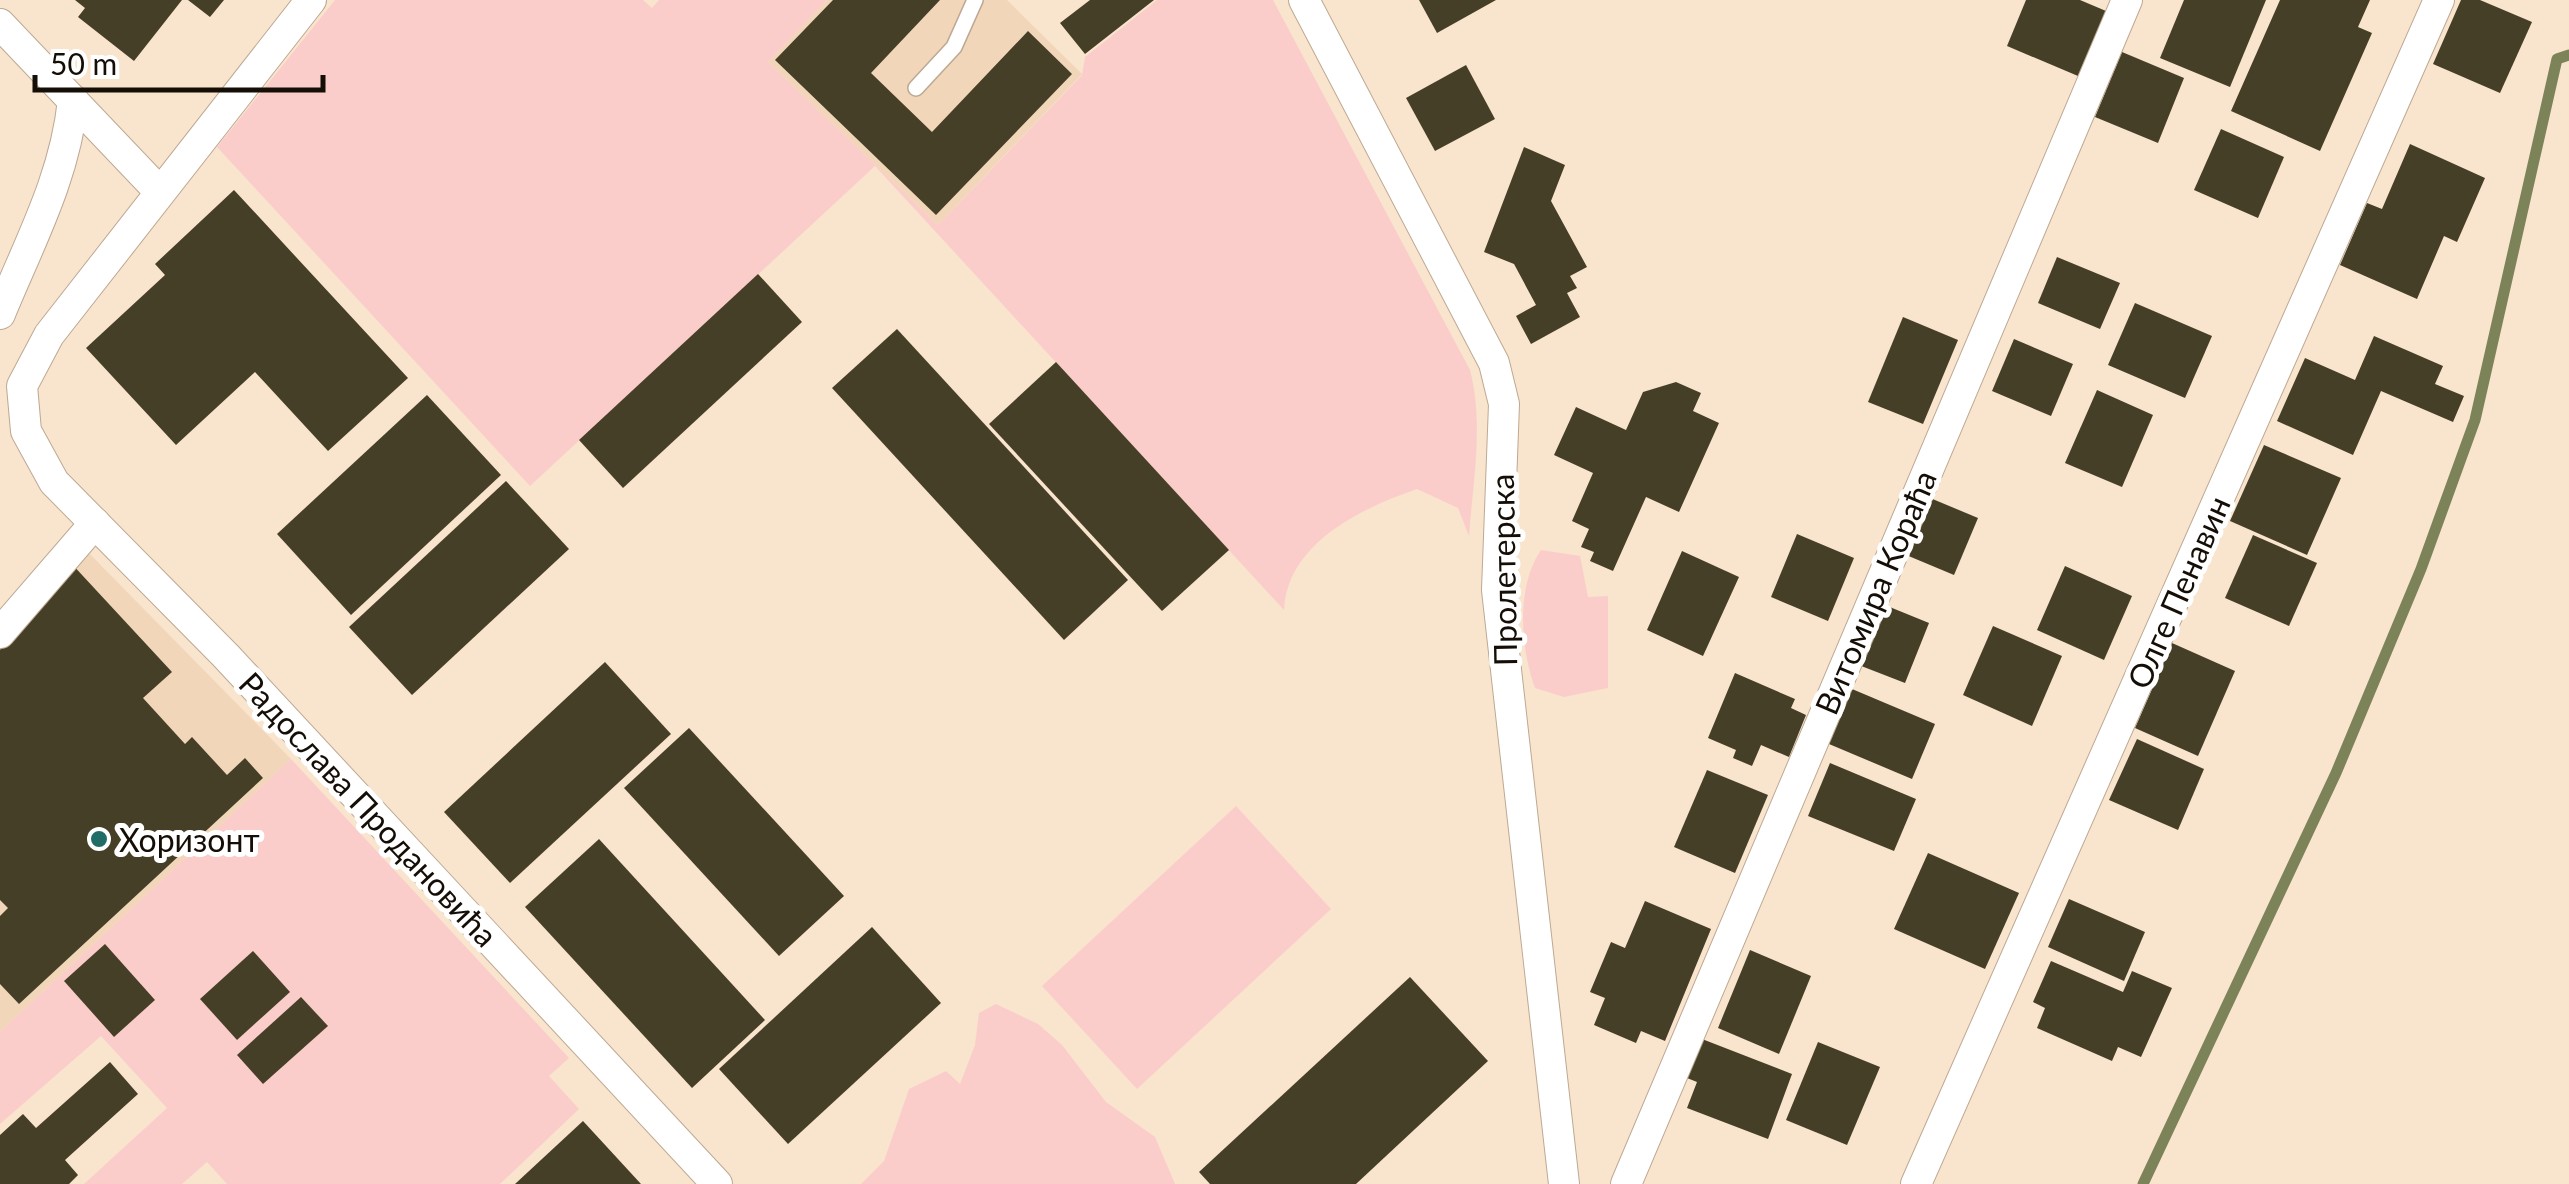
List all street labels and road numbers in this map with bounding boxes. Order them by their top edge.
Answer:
street label: Витомира Кораћа [1806,464,1944,720]
street label: Пролетерска [1482,474,1524,666]
street label: Олге Пенавин [2118,490,2238,694]
street label: Радослава Продановића [232,664,506,954]

